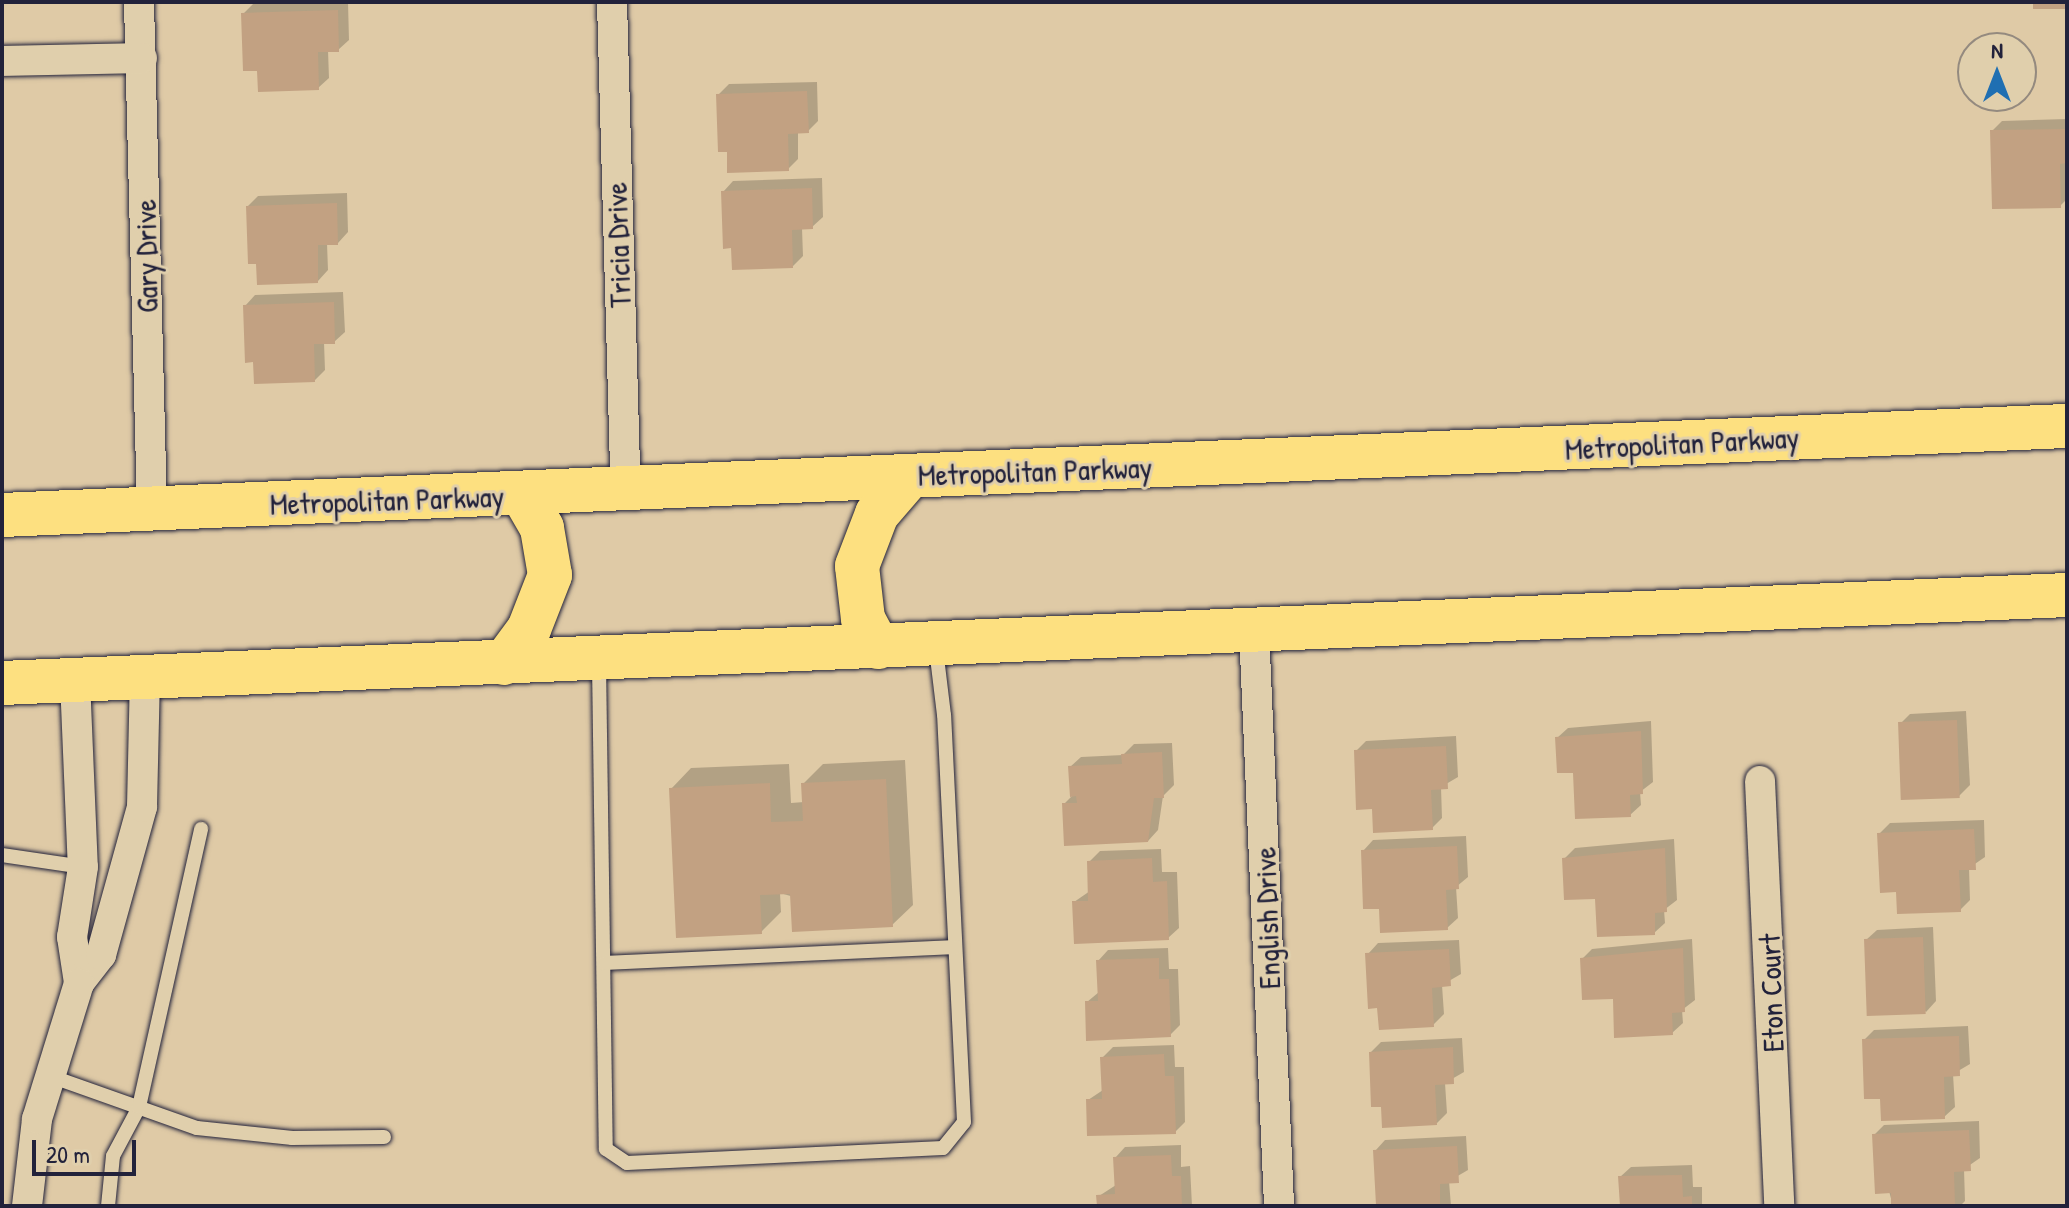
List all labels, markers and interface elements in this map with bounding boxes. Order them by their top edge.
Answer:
north arrow [1957,32,2037,112]
text: N [1991,35,2003,65]
street label: Tricia Drive [598,182,638,308]
street label: Gary Drive [127,199,165,313]
street label: Metropolitan Parkway [1564,419,1800,467]
street label: Metropolitan Parkway [917,449,1153,493]
street label: Metropolitan Parkway [269,478,505,522]
street label: English Drive [1247,846,1287,990]
street label: Eton Court [1751,933,1791,1053]
scale bar [36,1124,140,1174]
text: 20 m [46,1138,90,1170]

